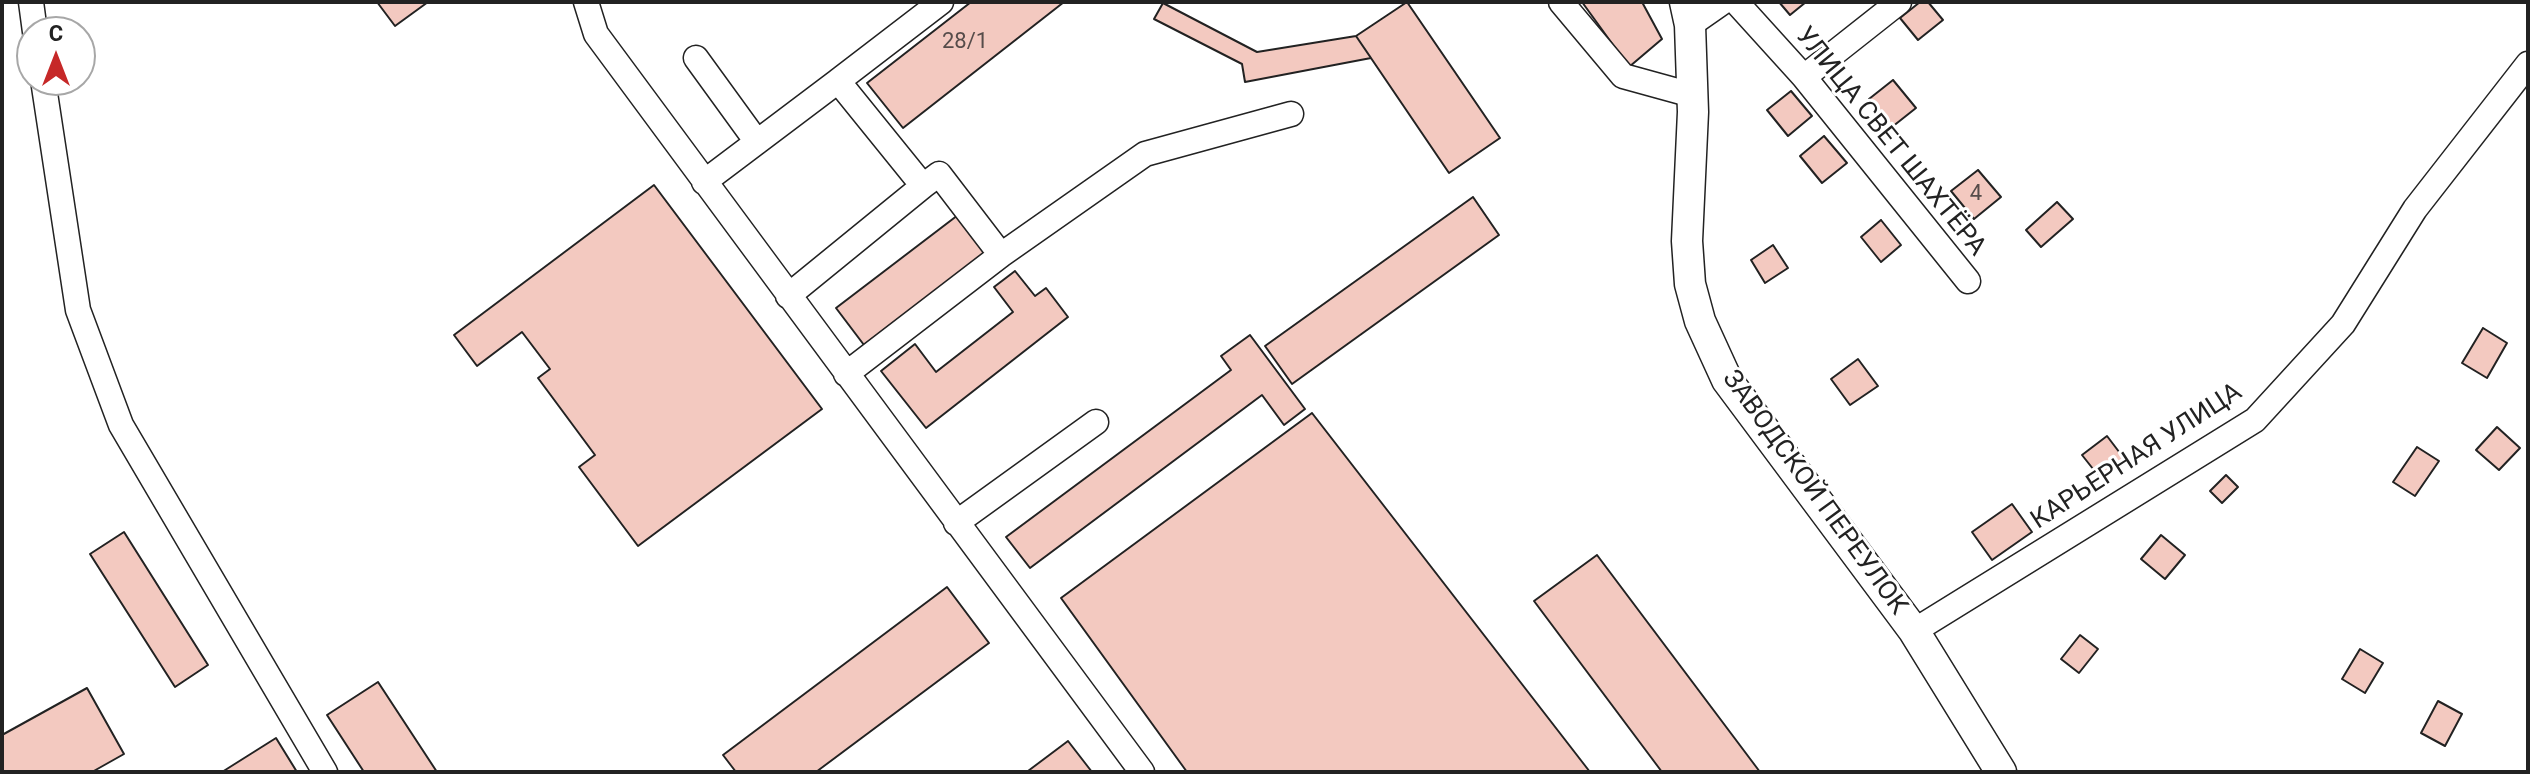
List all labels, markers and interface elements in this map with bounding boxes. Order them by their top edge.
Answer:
north arrow [16,16,96,96]
text: С [49,21,63,46]
street label: УЛИЦА СВЕТ ШАХТЁРА [1788,21,1992,263]
house number: 28/1 [942,29,988,55]
house number: 4 [1970,181,1982,207]
street label: ЗАВОДСКОЙ ПЕРЕУЛОК [1715,365,1913,621]
street label: КАРЬЕРНАЯ УЛИЦА [2026,377,2248,537]

